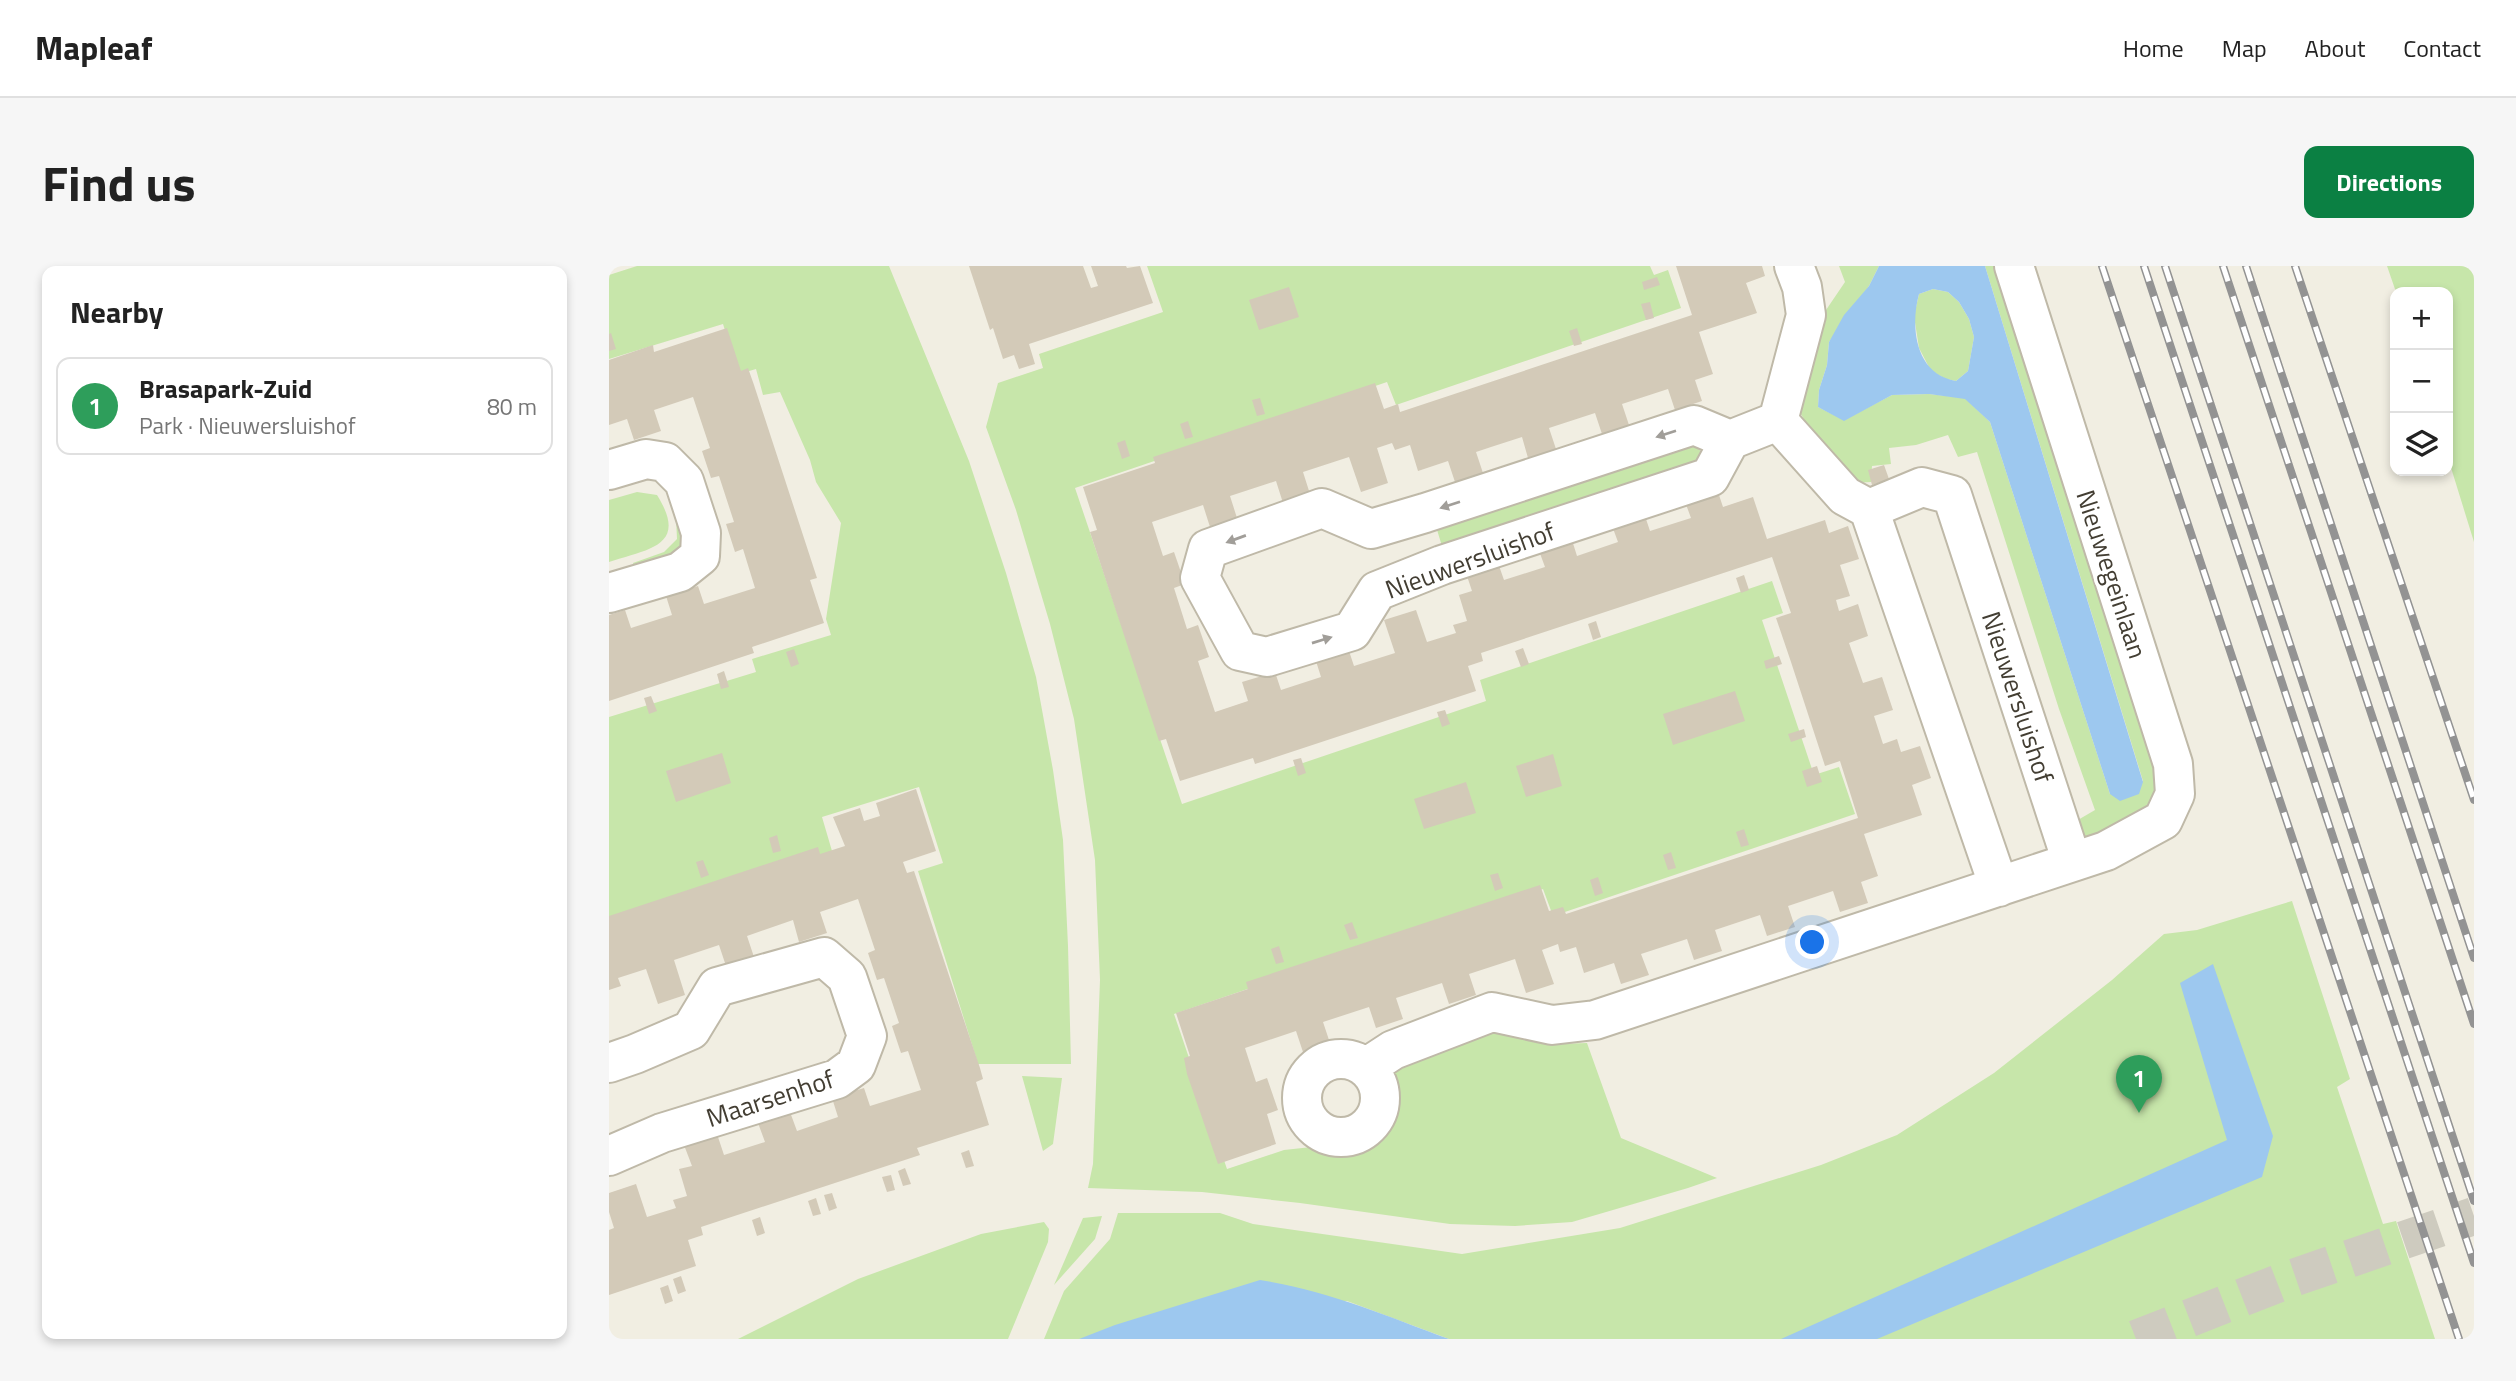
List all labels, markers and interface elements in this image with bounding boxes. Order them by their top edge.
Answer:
text: Mapleaf [35,23,153,73]
text: Home [2123,30,2184,66]
text: Map [2222,30,2267,66]
text: About [2305,30,2365,66]
text: Contact [2403,30,2481,66]
text: Find us [42,145,196,220]
button: Directions [2304,146,2474,218]
map controls [2390,287,2453,476]
button: + [2390,287,2453,350]
text: Nearby [70,289,163,335]
button: − [2390,350,2453,413]
text: Brasapark-Zuid [139,369,312,408]
text: 1 [89,389,101,424]
text: 80 m [487,389,537,424]
text: Park · Nieuwersluishof [139,408,356,443]
button: layers [2390,413,2453,476]
one-way arrow [1656,429,1677,440]
street label: Nieuwegeinlaan [2066,485,2158,663]
one-way arrow [1440,500,1461,511]
street label: Nieuwersluishof [1380,511,1561,609]
one-way arrow [1225,534,1246,545]
street label: Nieuwersluishof [1972,606,2064,788]
one-way arrow [1312,634,1333,645]
your location [1795,925,1829,959]
pin: 1 [2116,1055,2162,1113]
street label: Maarsenhof [701,1059,839,1137]

